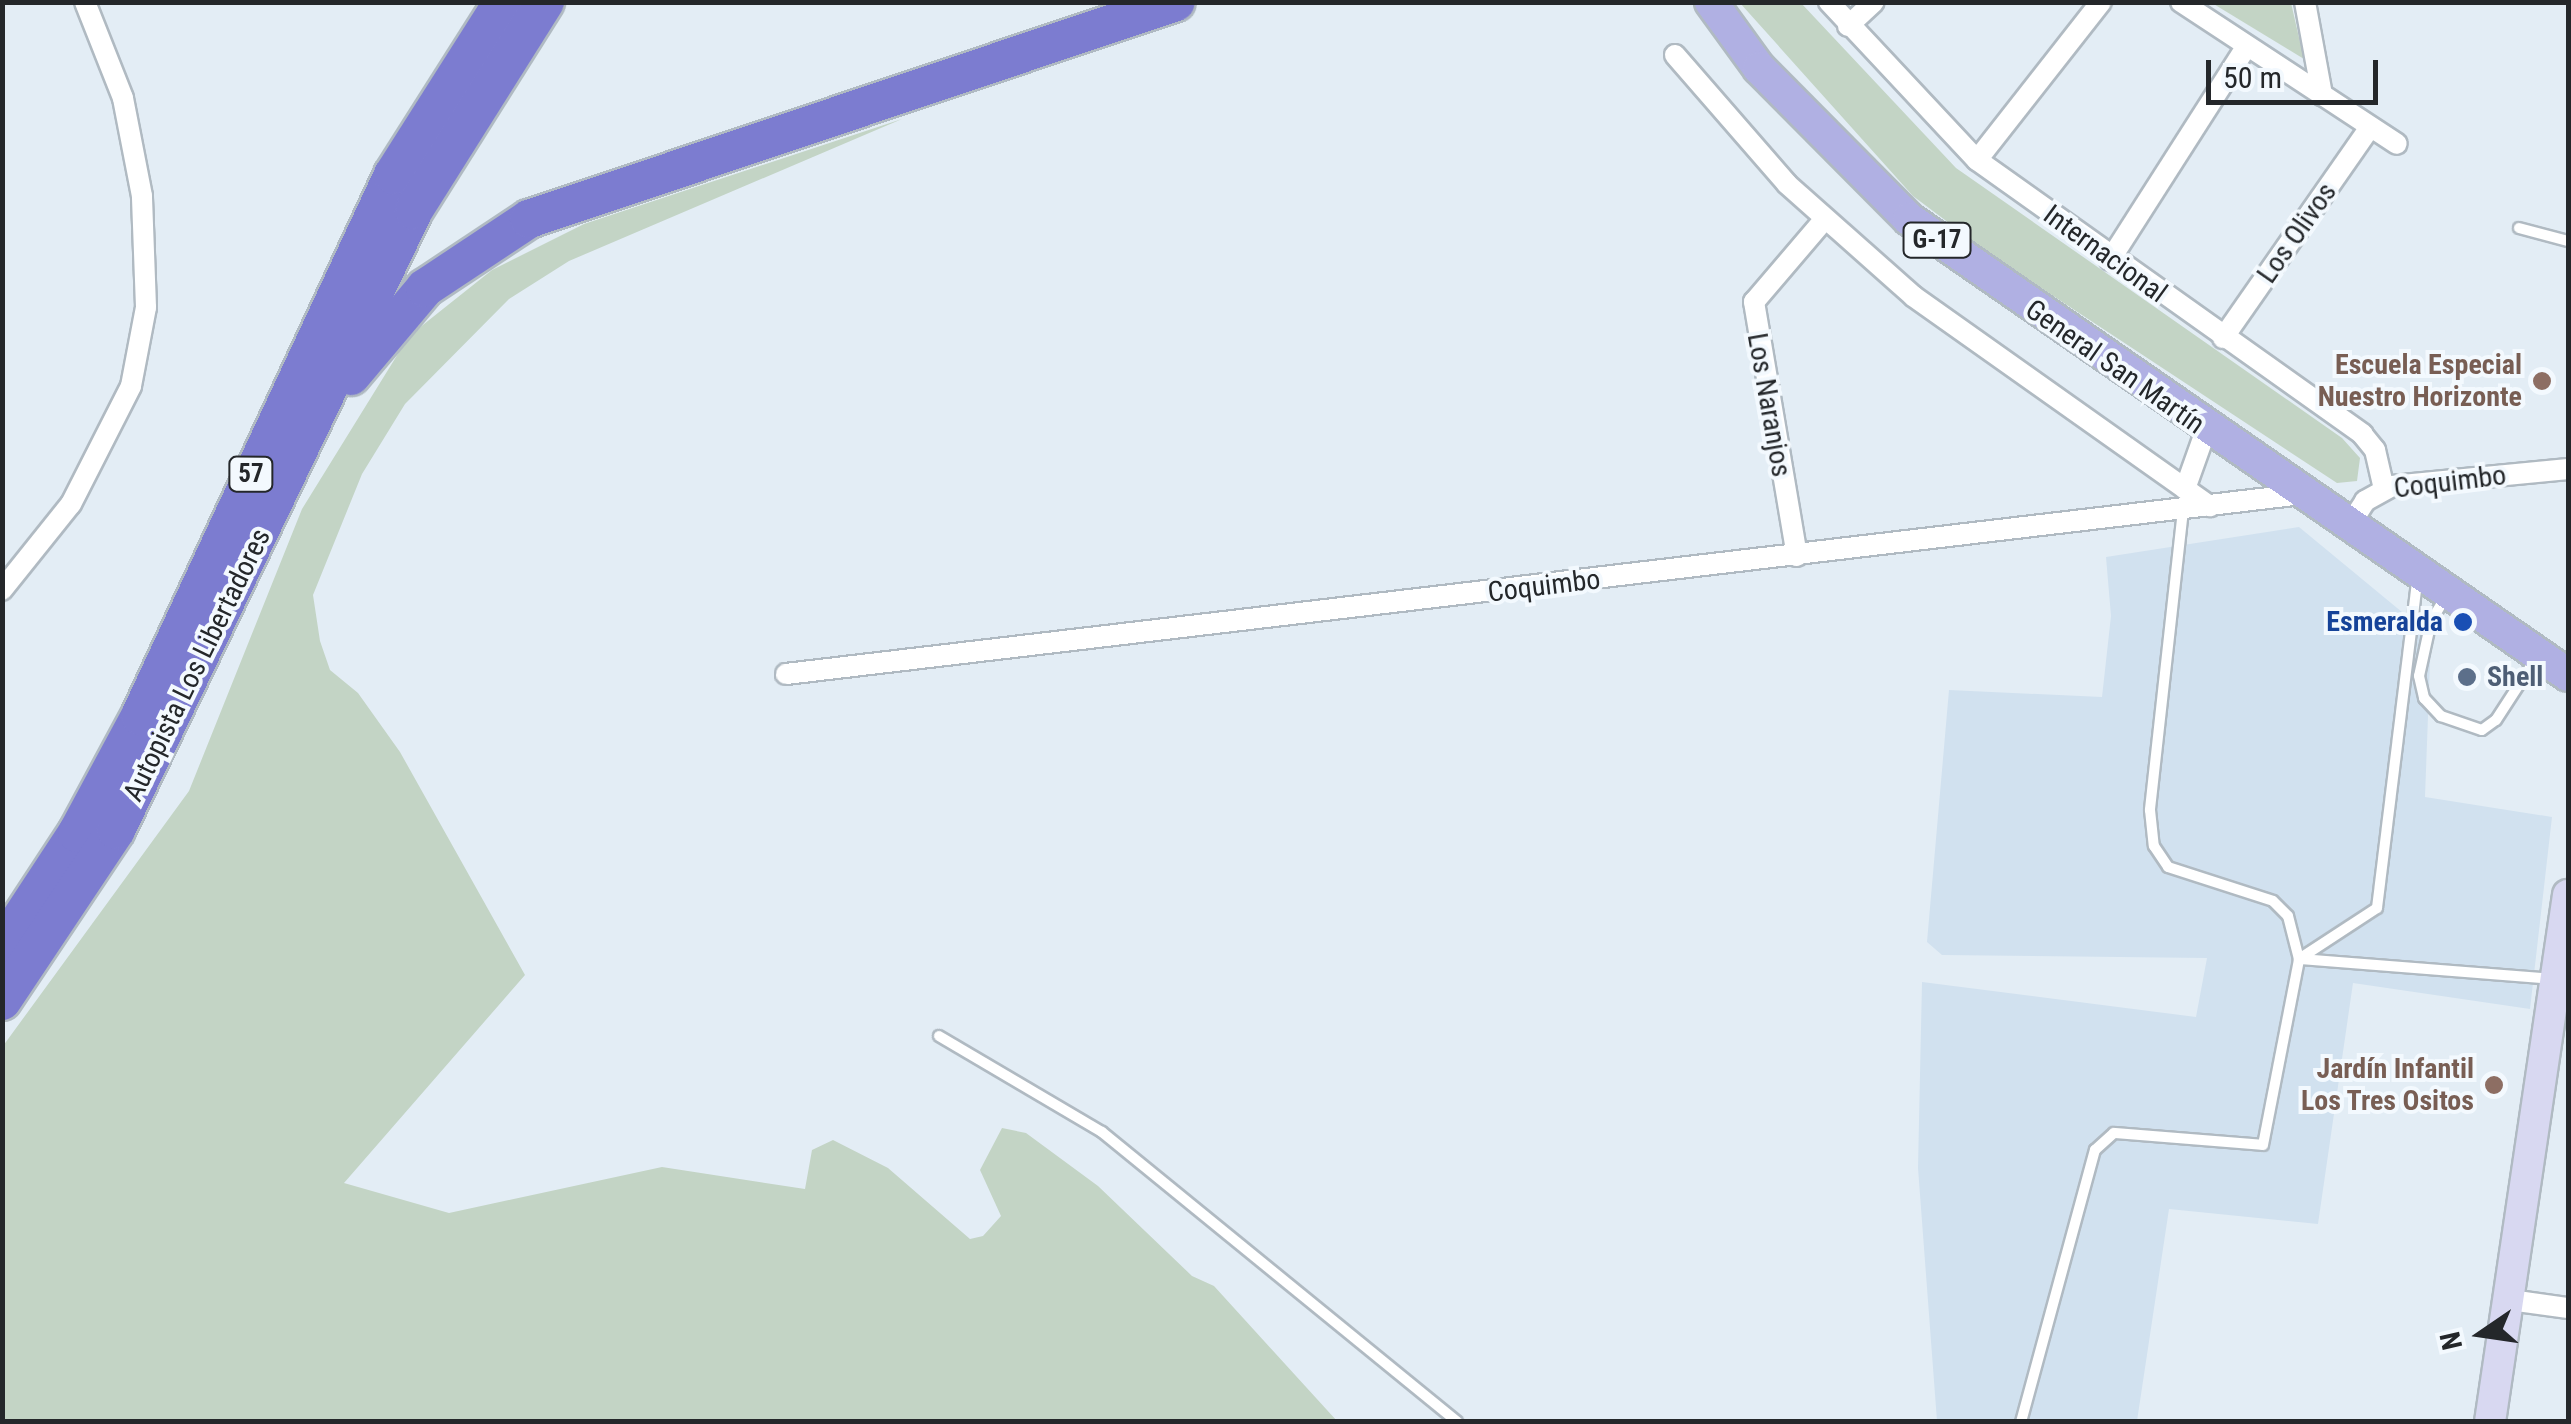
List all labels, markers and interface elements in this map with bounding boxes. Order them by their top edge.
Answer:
scale bar [2211,40,2384,102]
text: 50 m [2223,60,2282,95]
street label: Los Olivos [2250,176,2344,290]
street label: Internacional [2037,198,2173,310]
road number: G-17 [1902,220,1972,260]
street label: General San Martín [2019,293,2211,441]
street label: Los Naranjos [1740,330,1798,480]
place label: Escuela Especial Nuestro Horizonte [2318,348,2522,414]
marker: Escuela Especial Nuestro Horizonte [2531,370,2553,392]
road number: 57 [226,454,276,494]
street label: Coquimbo [2392,458,2508,506]
street label: Autopista Los Libertadores [116,523,278,807]
street label: Coquimbo [1486,562,1602,610]
place label: Esmeralda [2326,605,2443,639]
marker: Esmeralda [2452,611,2474,633]
place label: Shell [2487,660,2543,694]
marker: Shell [2456,666,2478,688]
place label: Jardín Infantil Los Tres Ositos [2300,1052,2474,1118]
marker: Jardín Infantil Los Tres Ositos [2483,1074,2505,1096]
north arrow [2431,1284,2531,1384]
text: N [2433,1329,2469,1353]

